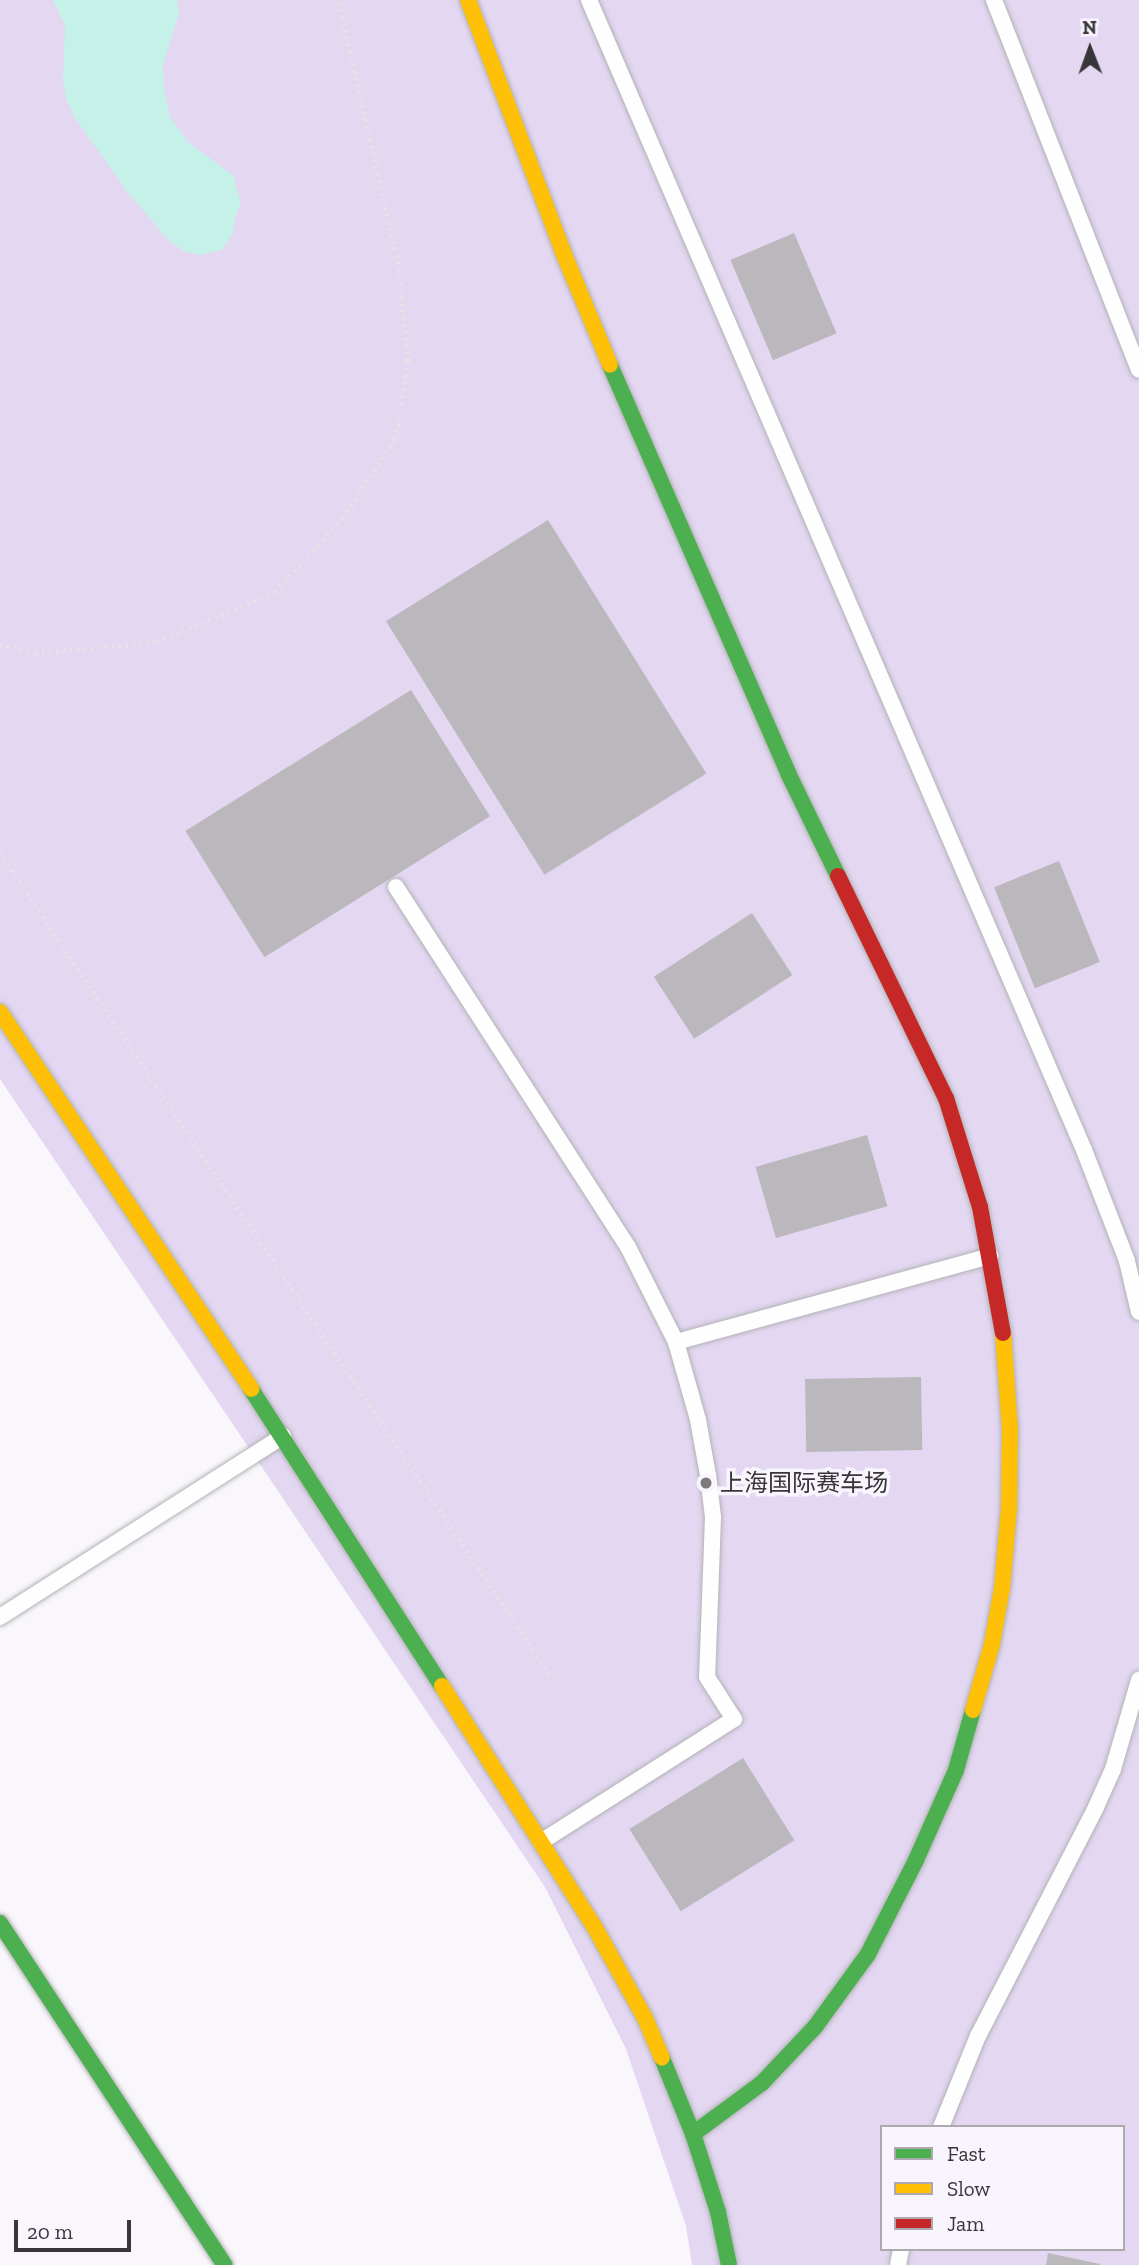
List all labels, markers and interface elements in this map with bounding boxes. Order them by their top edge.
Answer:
north arrow [1055,14,1125,84]
text: N [1082,16,1097,39]
place label: 上海国际赛车场 [720,1469,888,1497]
marker: 上海国际赛车场 [698,1475,714,1491]
legend [880,2125,1125,2251]
text: Fast [947,2141,986,2166]
text: Slow [947,2176,990,2201]
scale bar [18,2206,135,2250]
text: Jam [947,2211,984,2236]
text: 20 m [27,2219,73,2244]

